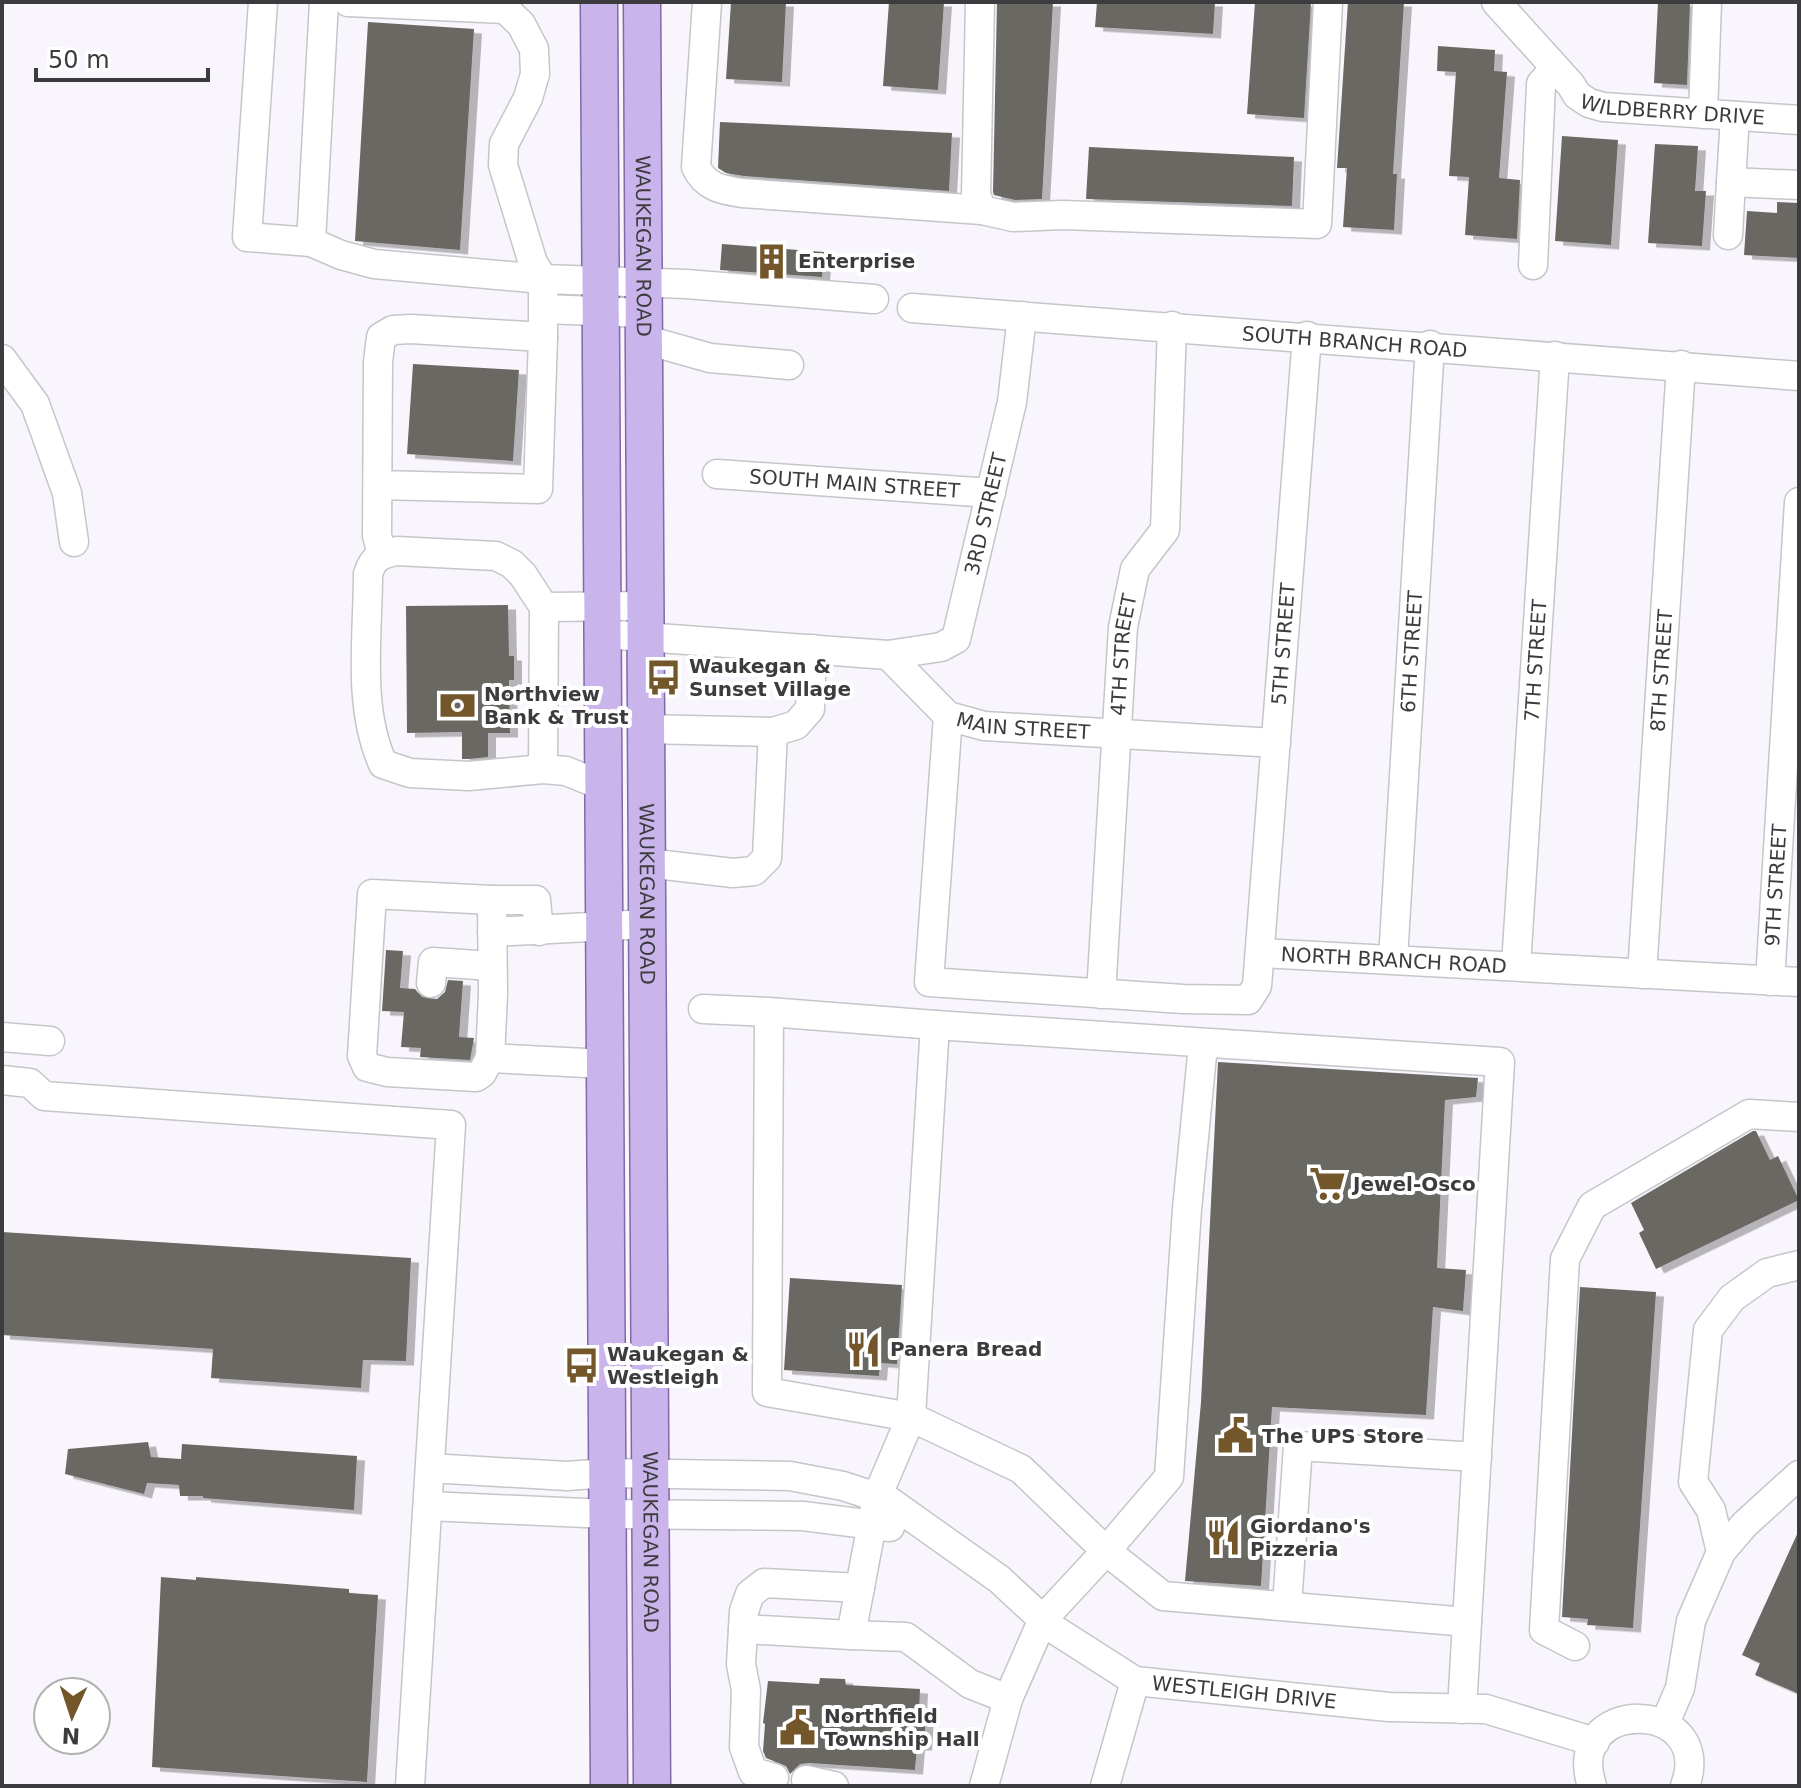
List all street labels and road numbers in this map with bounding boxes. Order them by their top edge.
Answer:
street label: WILDBERRY DRIVE [1577,89,1766,130]
street label: WAUKEGAN ROAD [631,155,656,337]
street label: SOUTH BRANCH ROAD [1241,321,1468,363]
street label: 3RD STREET [960,450,1012,577]
street label: SOUTH MAIN STREET [748,464,962,503]
street label: 5TH STREET [1267,581,1300,706]
street label: 6TH STREET [1396,589,1427,714]
street label: 4TH STREET [1106,591,1142,717]
street label: 7TH STREET [1520,598,1551,723]
street label: 8TH STREET [1646,608,1677,733]
street label: MAIN STREET [954,707,1092,744]
street label: WAUKEGAN ROAD [634,803,660,985]
street label: 9TH STREET [1760,822,1792,947]
street label: NORTH BRANCH ROAD [1280,942,1507,978]
street label: WAUKEGAN ROAD [638,1451,663,1633]
street label: WESTLEIGH DRIVE [1151,1671,1338,1714]

